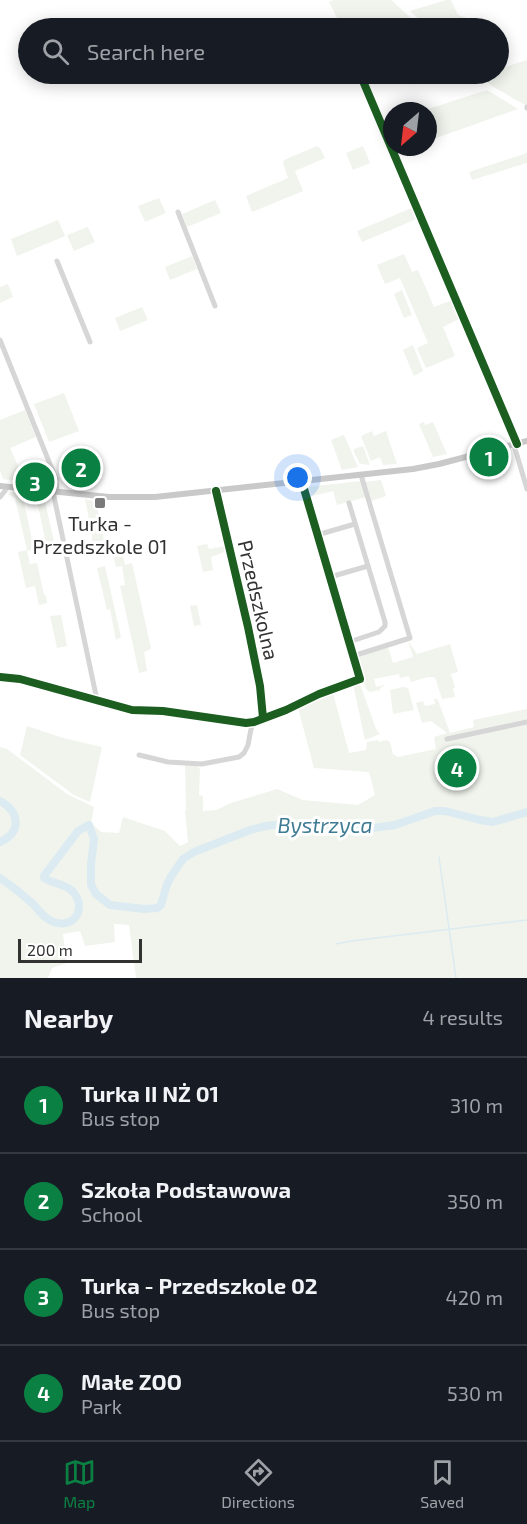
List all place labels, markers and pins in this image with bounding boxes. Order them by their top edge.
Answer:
pin: 1 [470,434,508,480]
pin: 2 [62,446,100,490]
pin: 3 [15,460,54,504]
marker: Turka - Przedszkole 01 [93,496,107,510]
place label: Turka - Przedszkole 01 [33,511,167,558]
pin: 4 [438,746,476,790]

